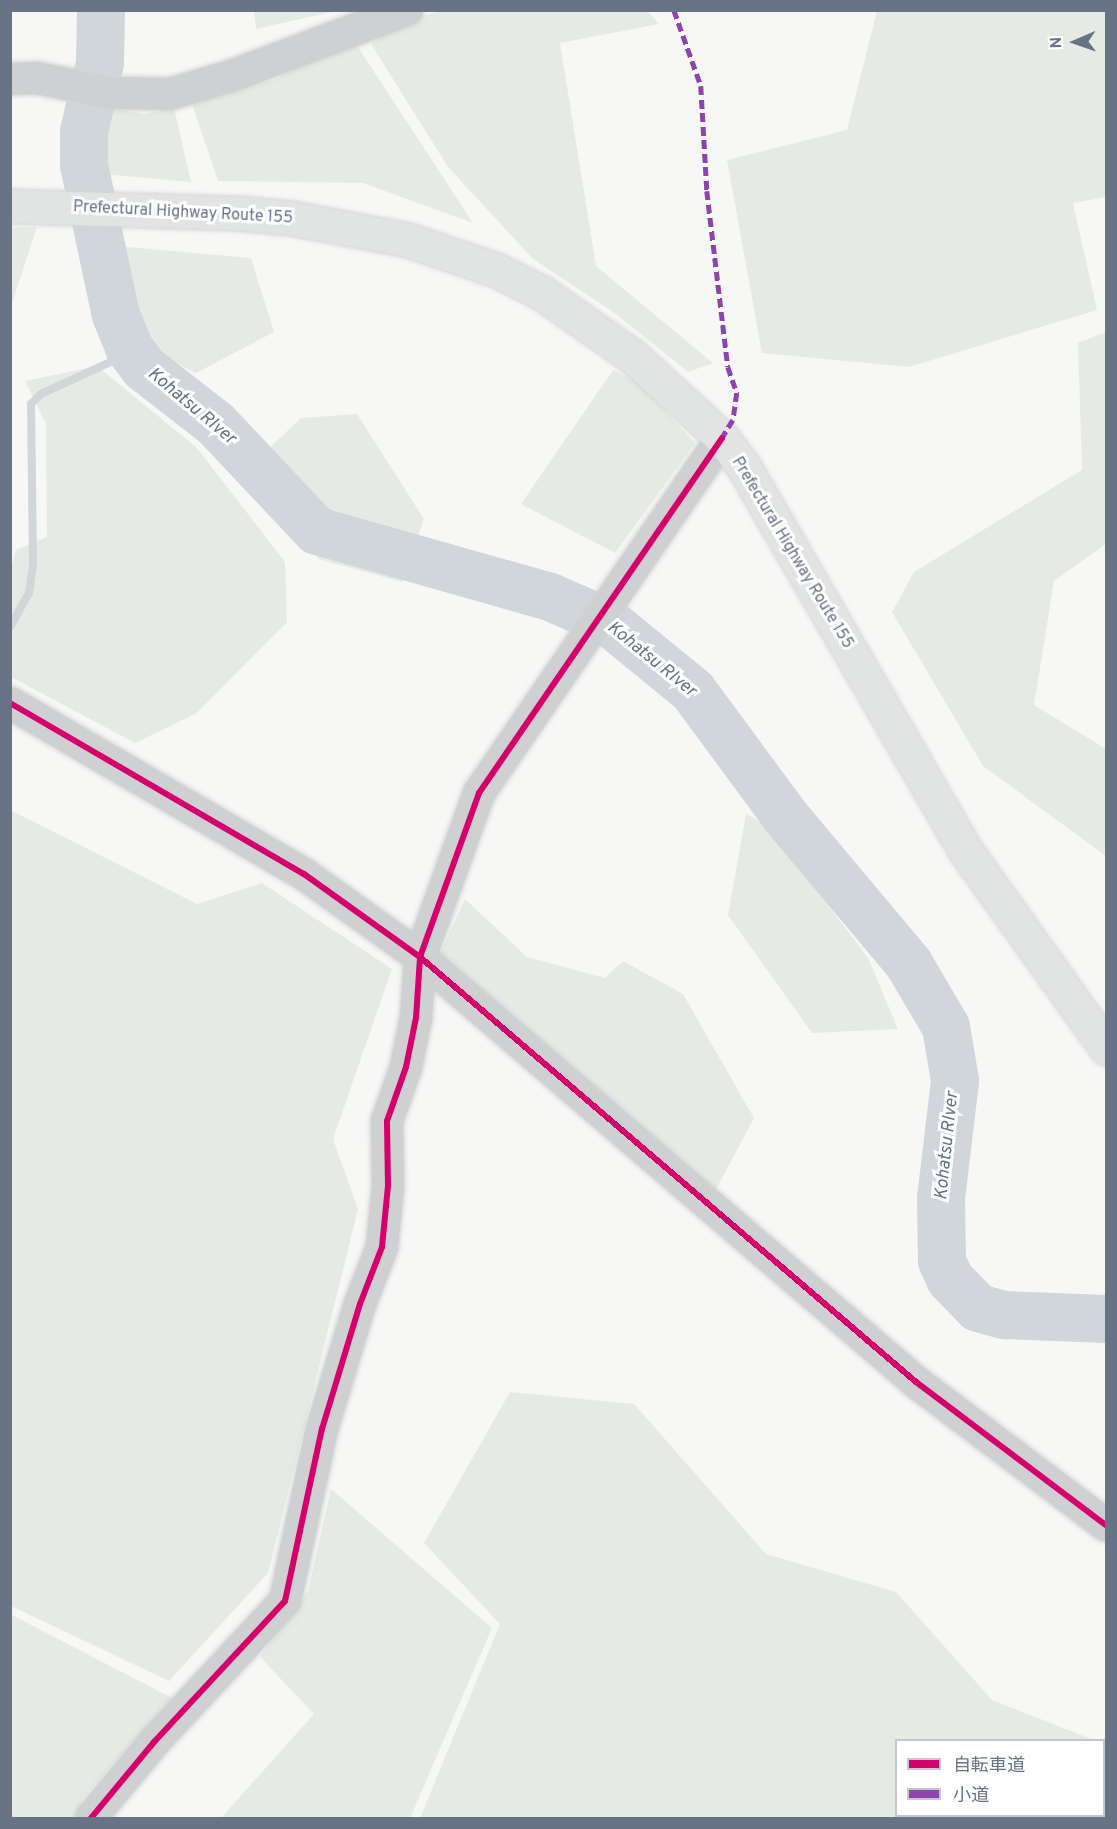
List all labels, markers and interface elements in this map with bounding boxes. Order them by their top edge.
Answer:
north arrow [1045,12,1105,72]
text: N [1047,37,1067,49]
street label: Prefectural Highway Route 155 [73,198,293,228]
water label: Kohatsu RIver [142,364,240,450]
street label: Prefectural Highway Route 155 [727,454,857,652]
water label: Kohatsu RIver [602,617,700,703]
water label: Kohatsu RIver [932,1091,964,1201]
legend [895,1739,1105,1817]
text: 自転車道 [953,1755,1025,1778]
text: 小道 [953,1785,989,1808]

